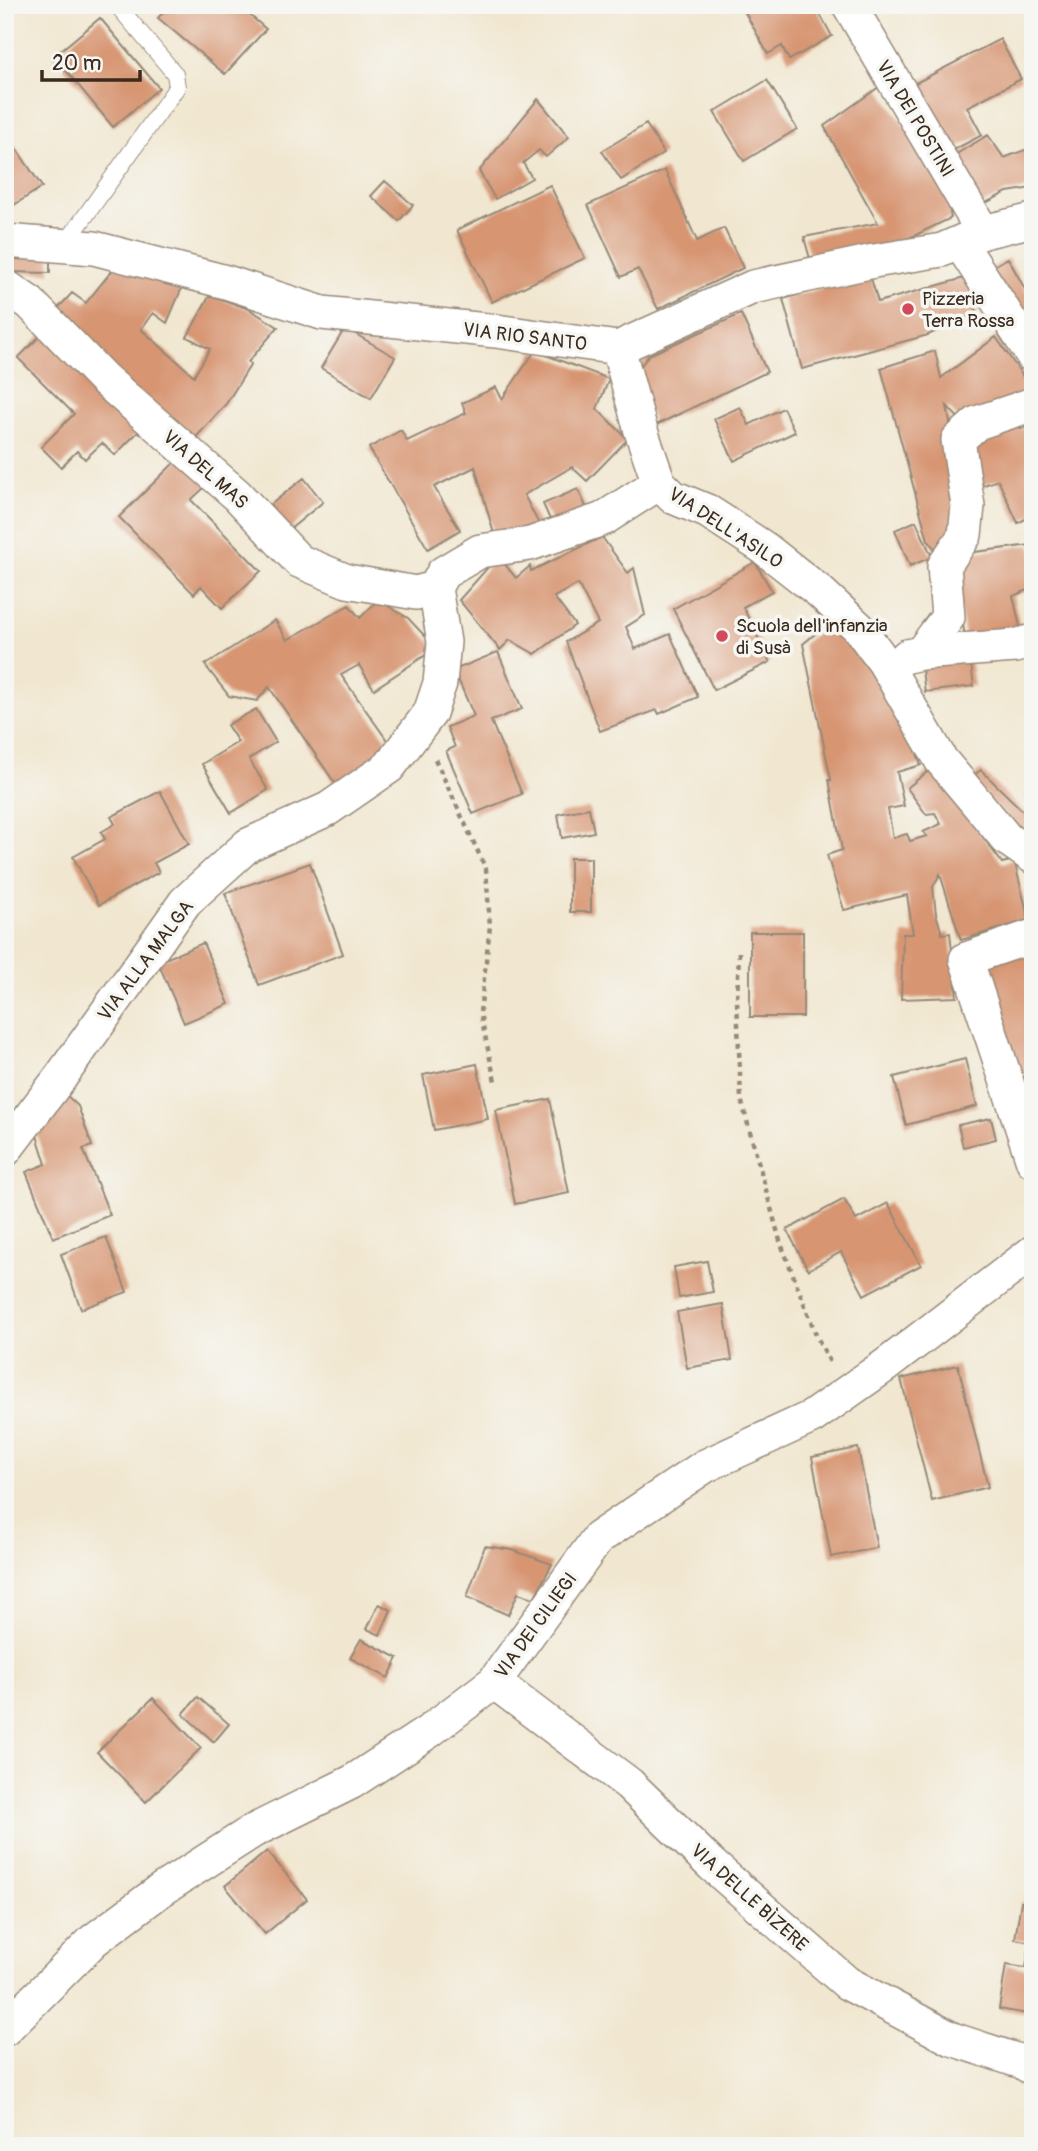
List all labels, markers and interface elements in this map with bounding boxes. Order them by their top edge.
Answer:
scale bar [42,38,140,82]
text: 20 m [52,50,101,77]
street label: VIA DEI POSTINI [871,56,959,181]
place label: Pizzeria Terra Rossa [922,287,1014,333]
marker: Pizzeria Terra Rossa [900,301,916,317]
street label: VIA RIO SANTO [462,317,588,356]
street label: VIA DEL MAS [158,425,253,514]
street label: VIA DELL'ASILO [664,482,787,574]
place label: Scuola dell'infanzia di Susà [736,614,888,660]
marker: Scuola dell'infanzia di Susà [714,628,730,644]
street label: VIA ALLA MALGA [93,895,199,1026]
street label: VIA DEI CILIEGI [489,1568,582,1683]
street label: VIA DELLE BÌZERE [686,1839,813,1957]

